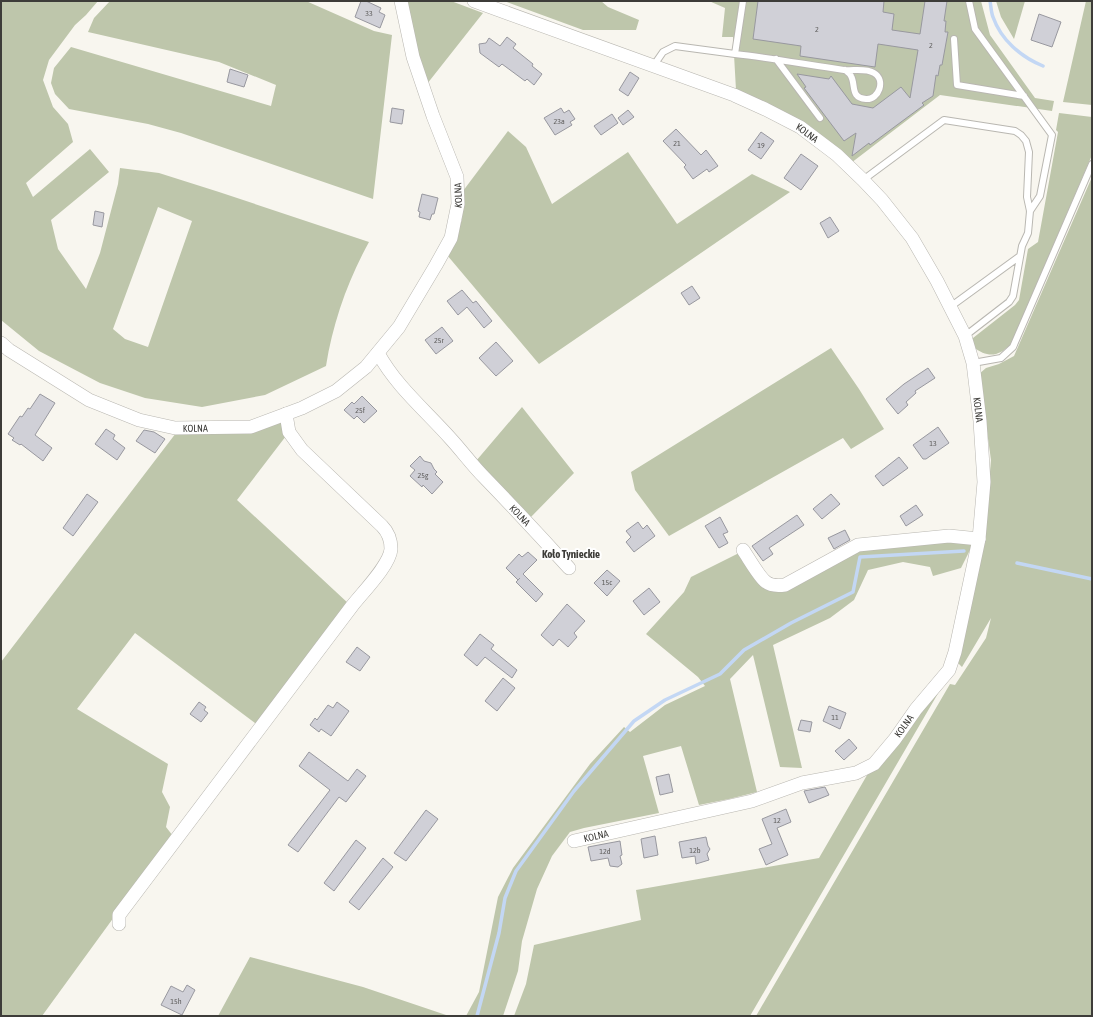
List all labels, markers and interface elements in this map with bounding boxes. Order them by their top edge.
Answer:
house number: 33 [365,9,373,18]
house number: 2 [815,25,819,34]
house number: 2 [929,41,933,50]
house number: 23a [553,117,565,126]
street label: KOLNA [794,121,821,145]
house number: 21 [673,139,681,148]
house number: 19 [757,141,765,150]
street label: KOLNA [452,182,464,209]
house number: 25r [434,336,445,345]
street label: KOLNA [972,397,986,423]
house number: 25f [355,406,366,415]
street label: KOLNA [183,422,208,433]
house number: 13 [929,439,937,448]
house number: 25g [418,471,429,480]
street label: KOLNA [508,502,533,528]
district label: Koło Tynieckie [542,548,600,560]
house number: 15c [602,578,612,587]
house number: 11 [831,713,839,722]
street label: KOLNA [892,713,916,739]
house number: 12 [773,816,781,825]
street label: KOLNA [583,828,610,844]
house number: 12b [689,846,701,855]
house number: 12d [599,847,611,856]
house number: 15h [170,997,182,1006]

